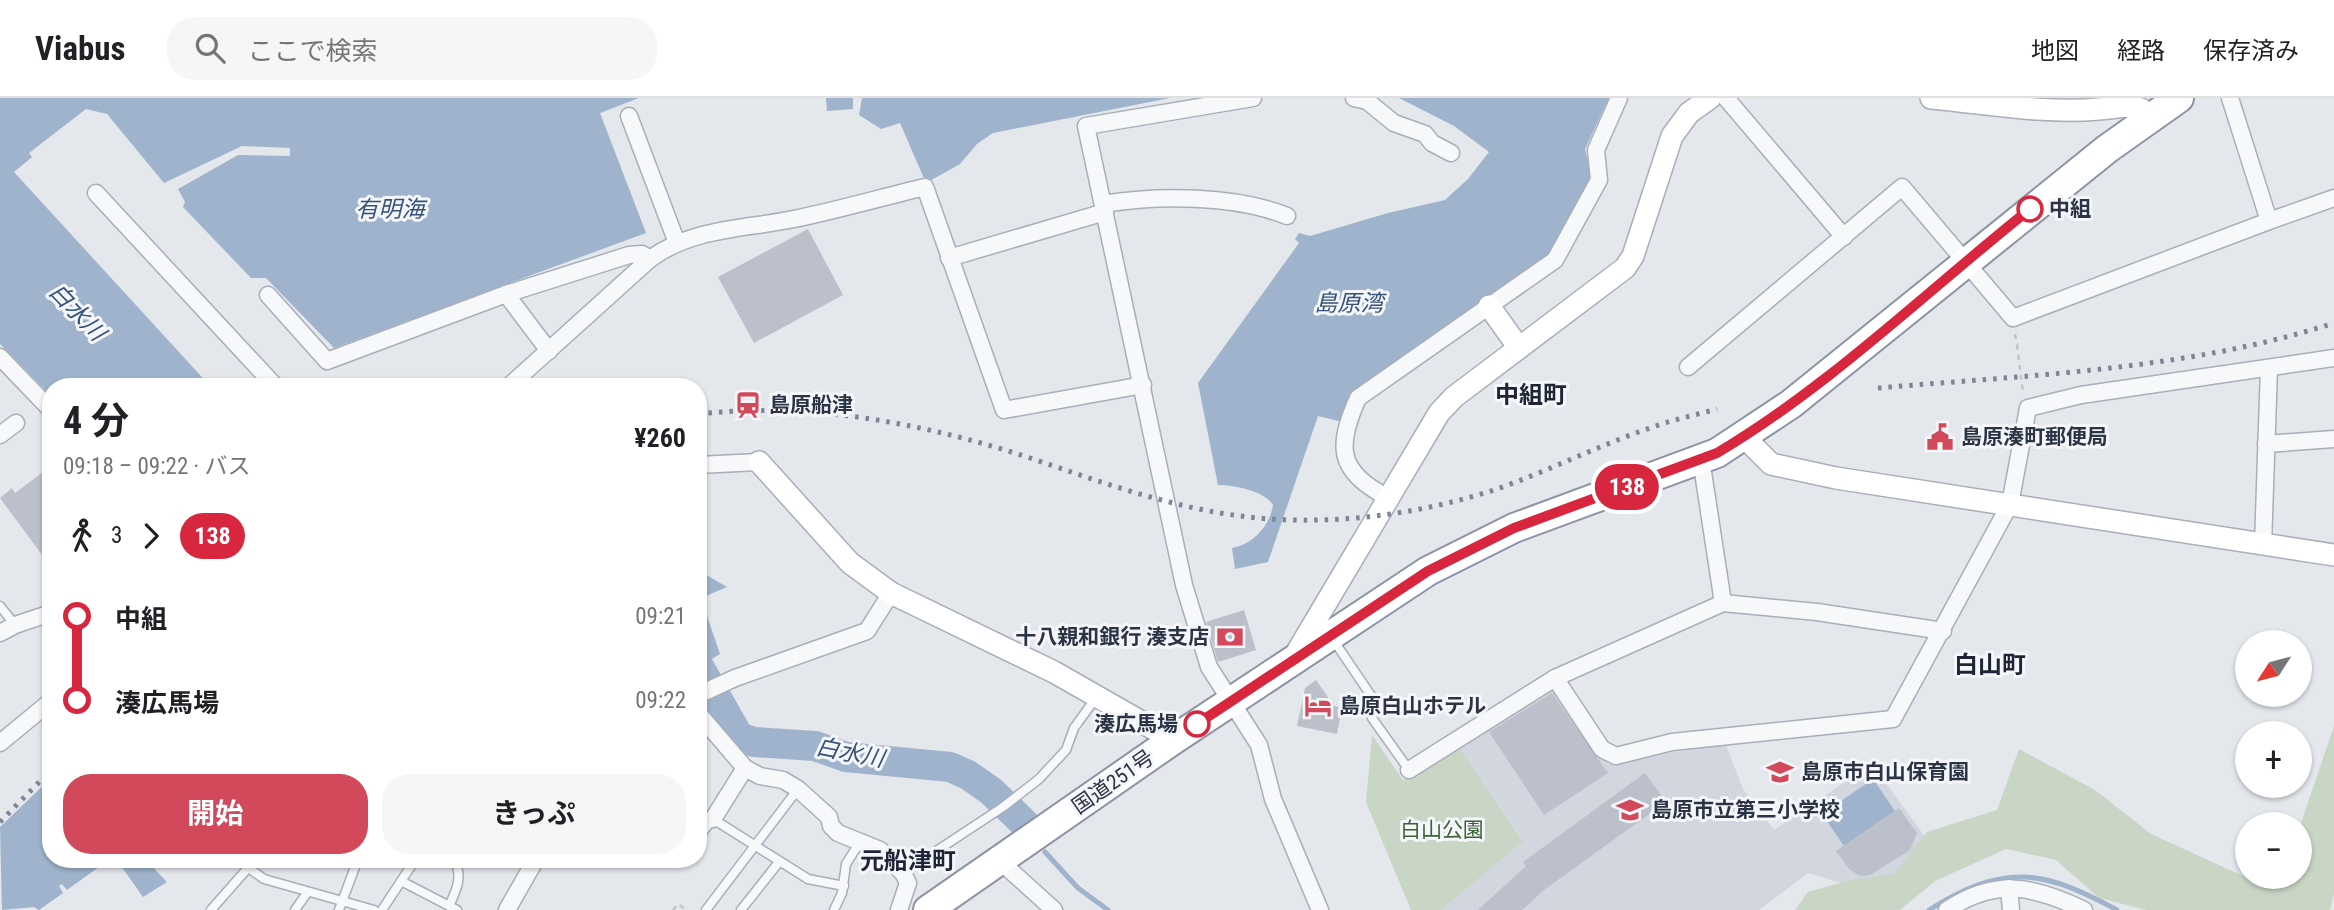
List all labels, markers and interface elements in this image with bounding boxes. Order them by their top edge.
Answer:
search box [167,17,657,80]
text: Viabus [35,29,125,68]
icon: search [191,29,229,67]
text: ここで検索 [247,36,378,66]
text: 地図 [2031,37,2079,65]
text: 経路 [2117,37,2165,65]
text: 保存済み [2203,37,2299,65]
water label: 有明海 [356,196,429,223]
marker: 中組 [2017,196,2043,222]
place label: 中組 [2049,197,2091,221]
water label: 白水川 [43,278,113,348]
water label: 島原湾 [1315,290,1388,317]
district label: 中組町 [1495,381,1567,409]
station icon: 島原船津 [733,390,763,420]
place label: 島原船津 [769,393,853,417]
text: 4 分 [63,399,129,443]
public building icon: 島原湊町郵便局 [1925,422,1955,452]
text: ¥260 [634,423,686,453]
place label: 島原湊町郵便局 [1961,425,2108,449]
text: 09:18 – 09:22 · バス [63,453,250,480]
line badge: 138 [1587,464,1667,510]
text: 138 [1609,473,1645,501]
icon: walk [63,517,101,555]
icon: forward [132,517,170,555]
text: 3 [111,522,122,549]
text: 138 [194,522,231,550]
text: 09:21 [635,603,686,630]
text: 中組 [115,604,167,634]
bank icon: 十八親和銀行 湊支店 [1215,622,1245,652]
place label: 十八親和銀行 湊支店 [1015,625,1209,649]
north arrow [2235,630,2312,707]
map controls [2235,630,2312,889]
district label: 白山町 [1954,651,2026,679]
text: 09:22 [635,687,686,714]
text: 湊広馬場 [115,688,219,718]
hotel icon: 島原白山ホテル [1303,691,1333,721]
place label: 島原白山ホテル [1339,694,1486,718]
marker: 湊広馬場 [1184,711,1210,737]
place label: 湊広馬場 [1094,712,1178,736]
button: + [2235,721,2312,798]
water label: 白水川 [814,733,889,773]
street label: 国道251号 [1068,745,1158,819]
school or university icon: 島原市白山保育園 [1765,757,1795,787]
place label: 島原市白山保育園 [1801,760,1969,784]
button: 開始 [63,774,368,854]
button: きっぷ [382,774,686,854]
school or university icon: 島原市立第三小学校 [1615,795,1645,825]
place label: 島原市立第三小学校 [1651,798,1840,822]
button: − [2235,812,2312,889]
park label: 白山公園 [1400,818,1484,842]
district label: 元船津町 [860,847,956,875]

